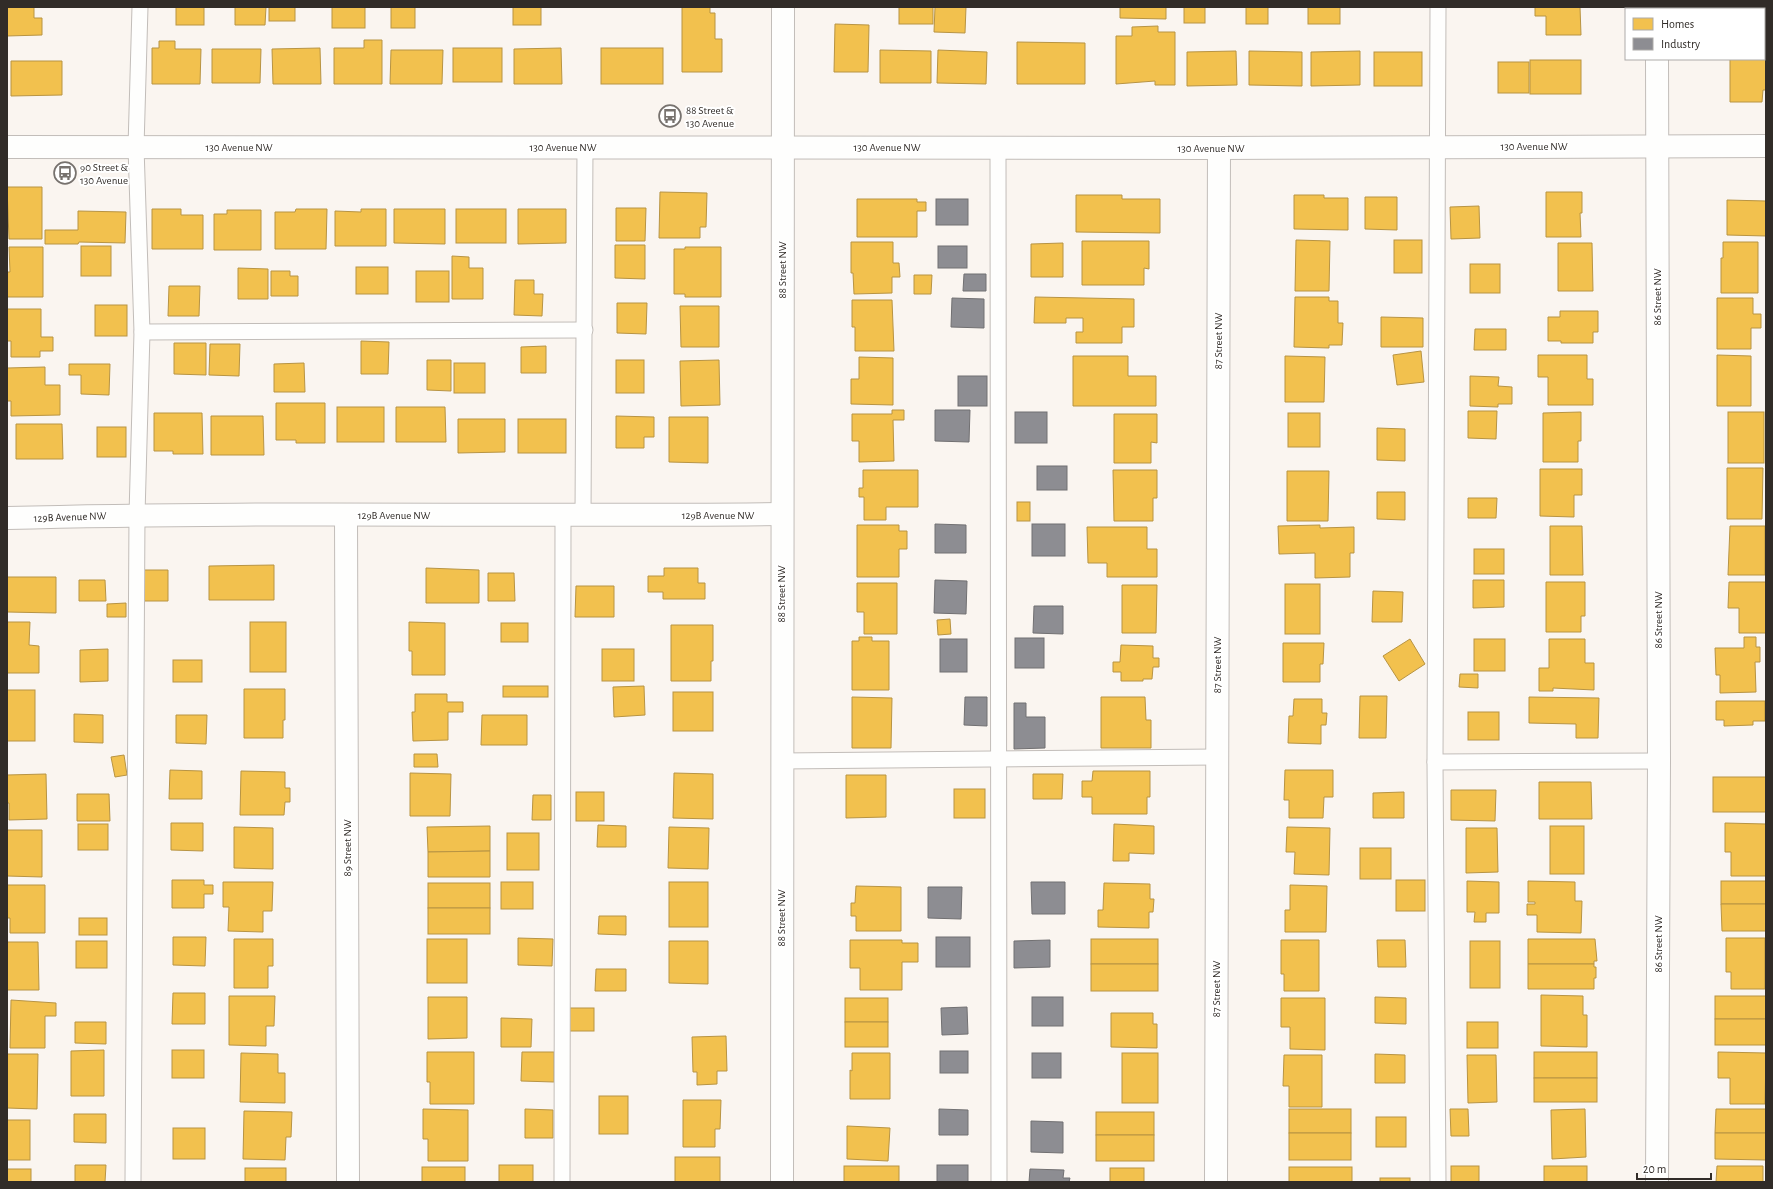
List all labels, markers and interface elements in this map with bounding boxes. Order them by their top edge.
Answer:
legend [1625,8,1765,60]
text: Homes [1661,18,1694,30]
text: Industry [1661,38,1700,51]
bus stop icon: 88 Street & 130 Avenue [657,103,683,129]
place label: 88 Street & 130 Avenue [686,105,734,129]
street label: 130 Avenue NW [1501,141,1568,152]
street label: 130 Avenue NW [206,142,273,153]
street label: 130 Avenue NW [530,142,597,153]
street label: 130 Avenue NW [854,142,921,153]
street label: 130 Avenue NW [1178,143,1245,154]
bus stop icon: 90 Street & 130 Avenue [52,160,78,186]
place label: 90 Street & 130 Avenue [80,162,129,186]
street label: 88 Street NW [777,241,788,299]
street label: 86 Street NW [1652,268,1663,326]
street label: 87 Street NW [1213,313,1224,369]
street label: 129B Avenue NW [33,510,107,524]
street label: 129B Avenue NW [358,510,431,521]
street label: 129B Avenue NW [682,510,755,521]
street label: 88 Street NW [776,565,787,623]
street label: 86 Street NW [1653,591,1664,649]
street label: 87 Street NW [1212,637,1223,693]
street label: 89 Street NW [342,819,353,877]
street label: 88 Street NW [776,889,787,947]
street label: 86 Street NW [1653,915,1664,973]
street label: 87 Street NW [1211,961,1222,1017]
scale bar [1637,1155,1711,1181]
text: 20 m [1643,1163,1666,1175]

